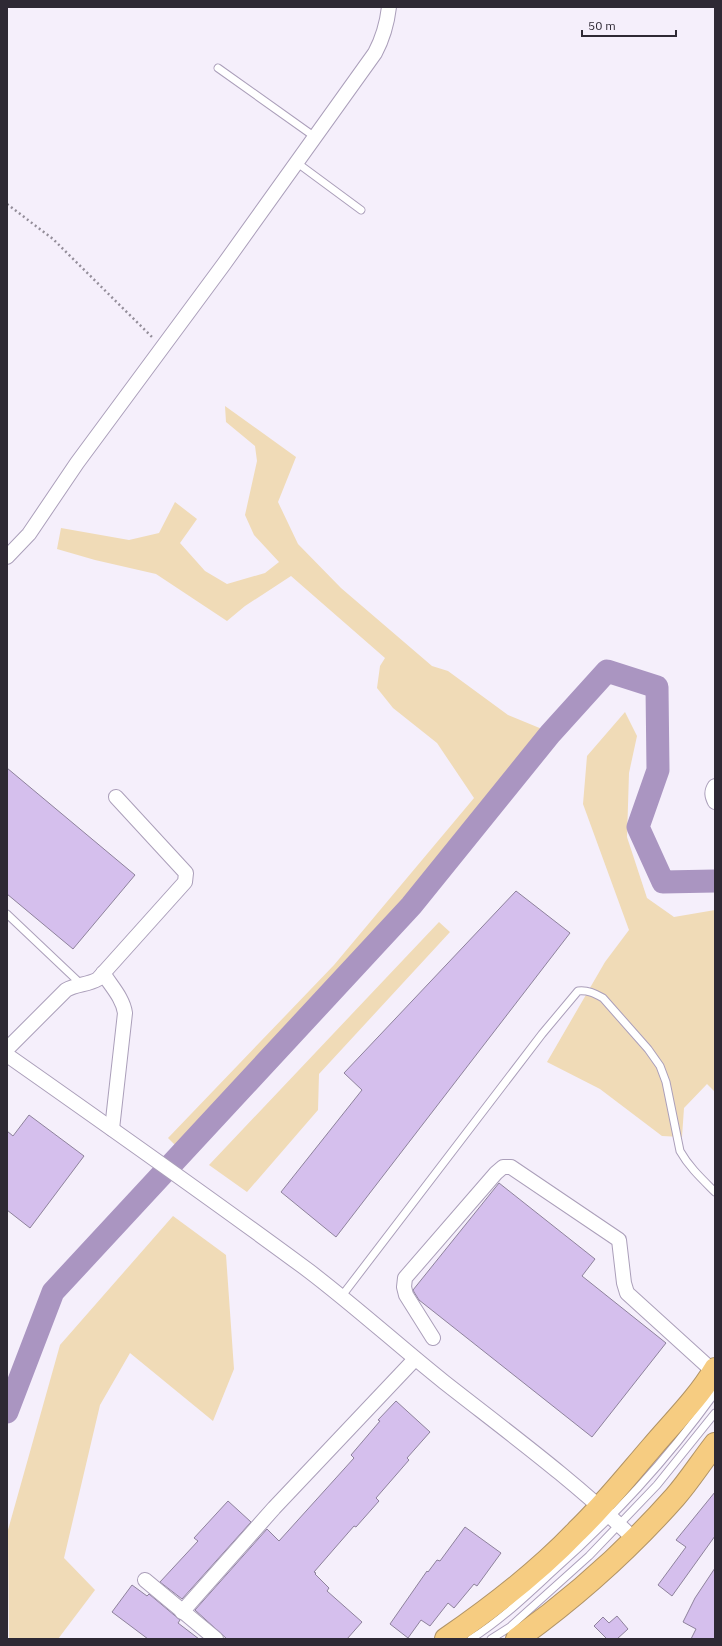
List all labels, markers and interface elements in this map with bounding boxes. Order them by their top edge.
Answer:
scale bar [582,12,676,38]
text: 50 m [588,18,616,33]

